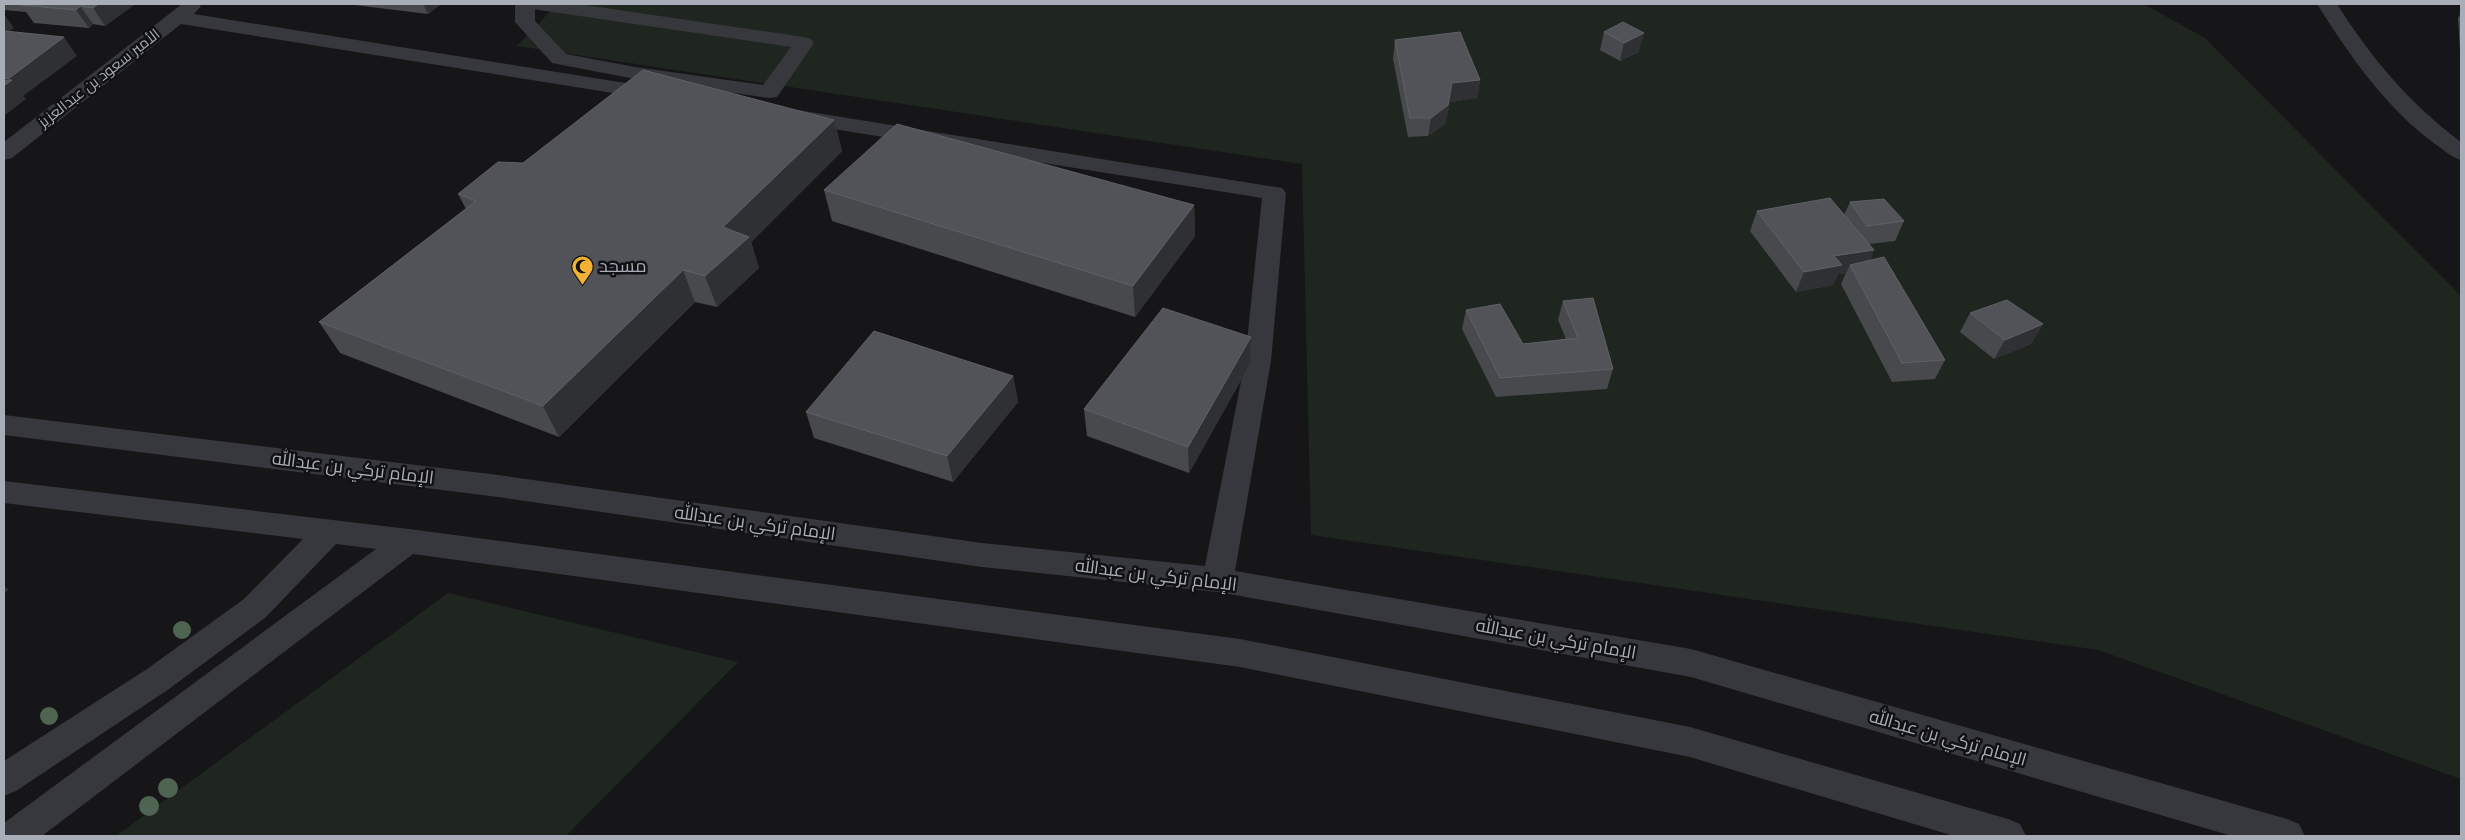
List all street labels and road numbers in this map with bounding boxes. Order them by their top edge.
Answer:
street label: الأمير سعود بن عبدالعزيز [33,24,164,132]
street label: الإمام تركي بن عبدالله [271,446,435,492]
street label: الإمام تركي بن عبدالله [673,500,837,548]
street label: الإمام تركي بن عبدالله [1074,553,1238,599]
street label: الإمام تركي بن عبدالله [1474,613,1638,667]
street label: الإمام تركي بن عبدالله [1866,704,2029,774]

